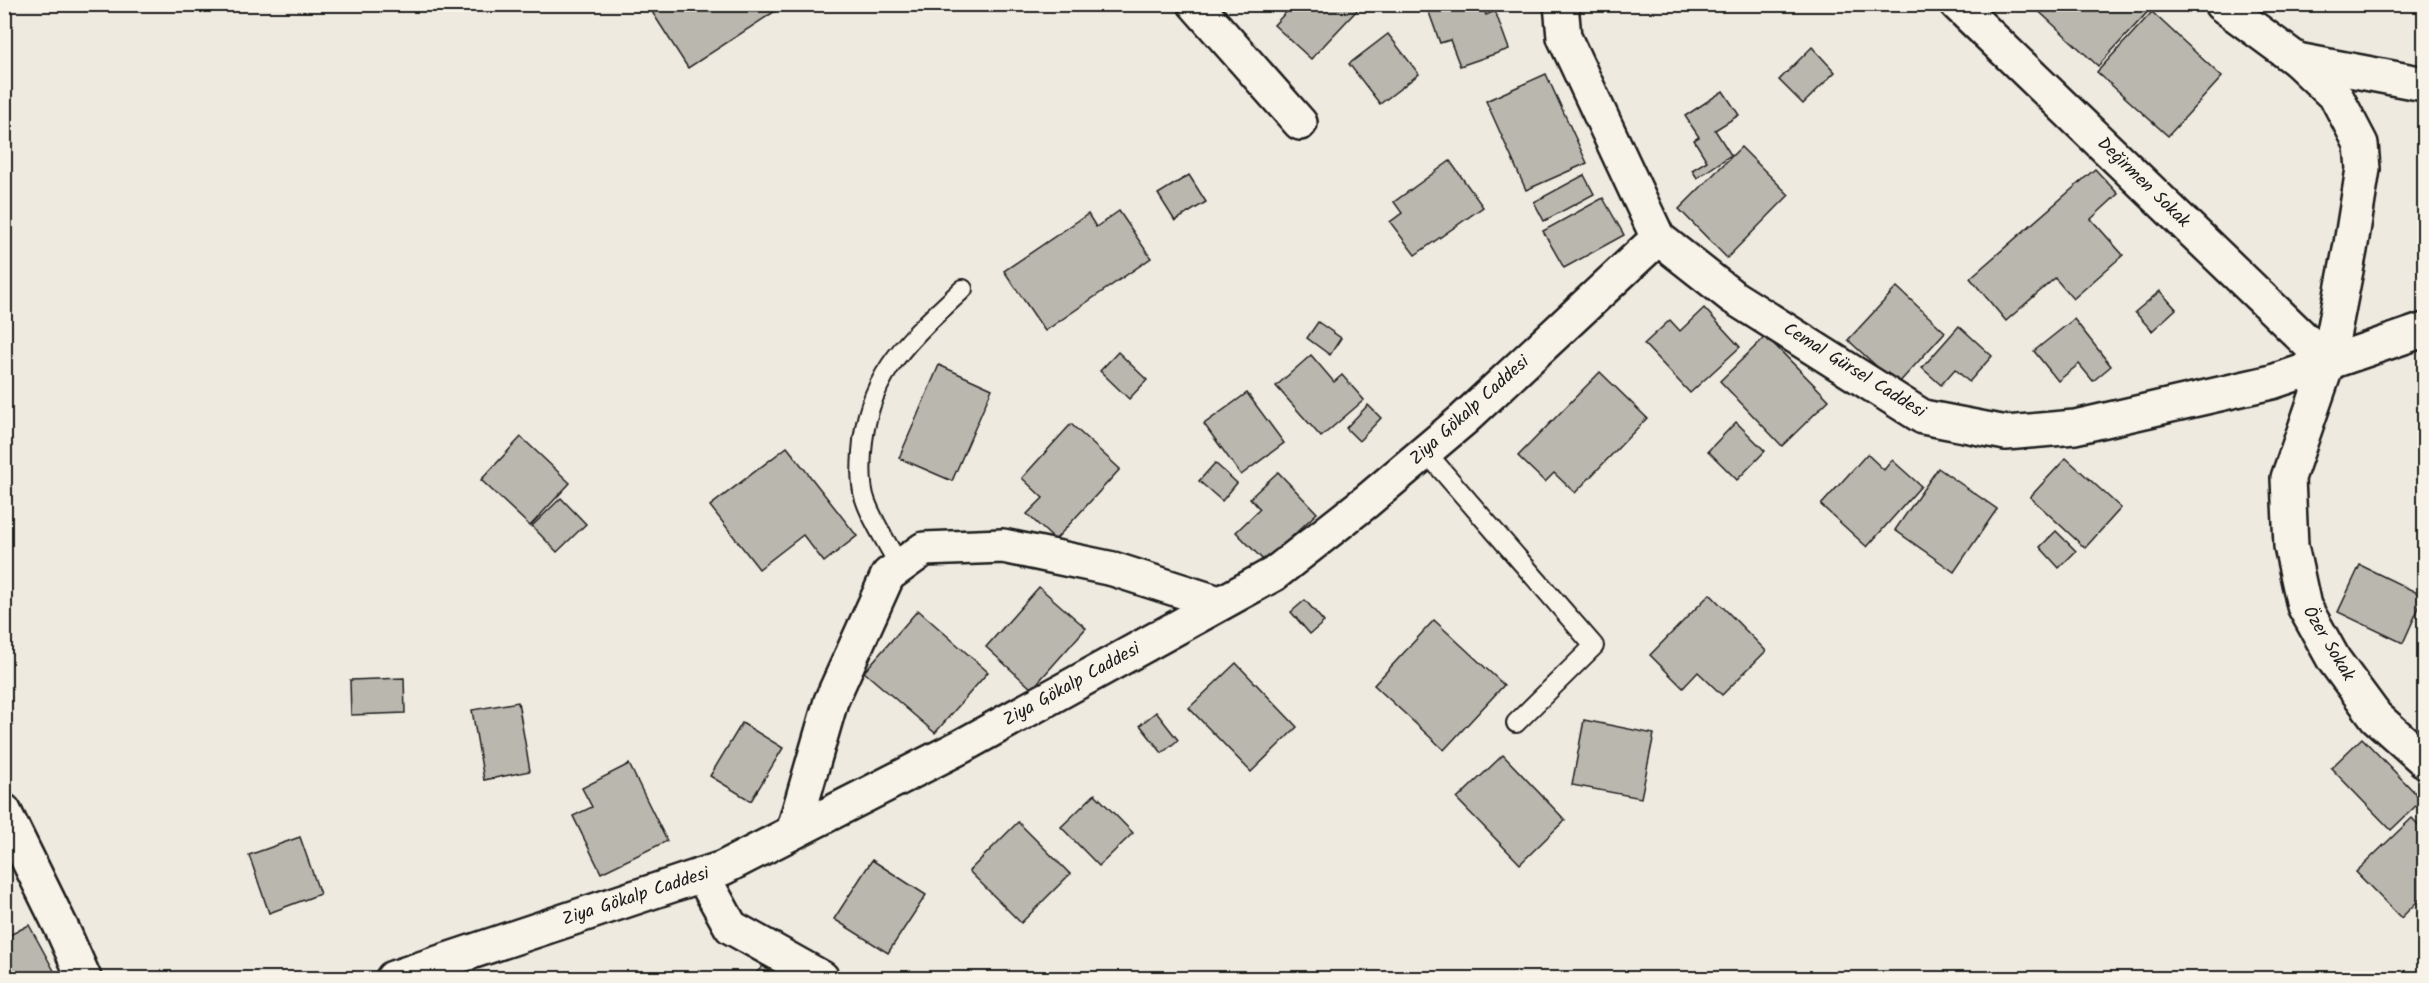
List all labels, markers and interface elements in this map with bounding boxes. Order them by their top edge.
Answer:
street label: Değirmen Sokak [2090,131,2197,236]
street label: Cemal Gürsel Caddesi [1777,315,1932,427]
street label: Ziya Gökalp Caddesi [1403,349,1537,473]
street label: Özer Sokak [2294,601,2362,688]
street label: Ziya Gökalp Caddesi [998,635,1147,735]
street label: Ziya Gökalp Caddesi [559,859,714,934]

